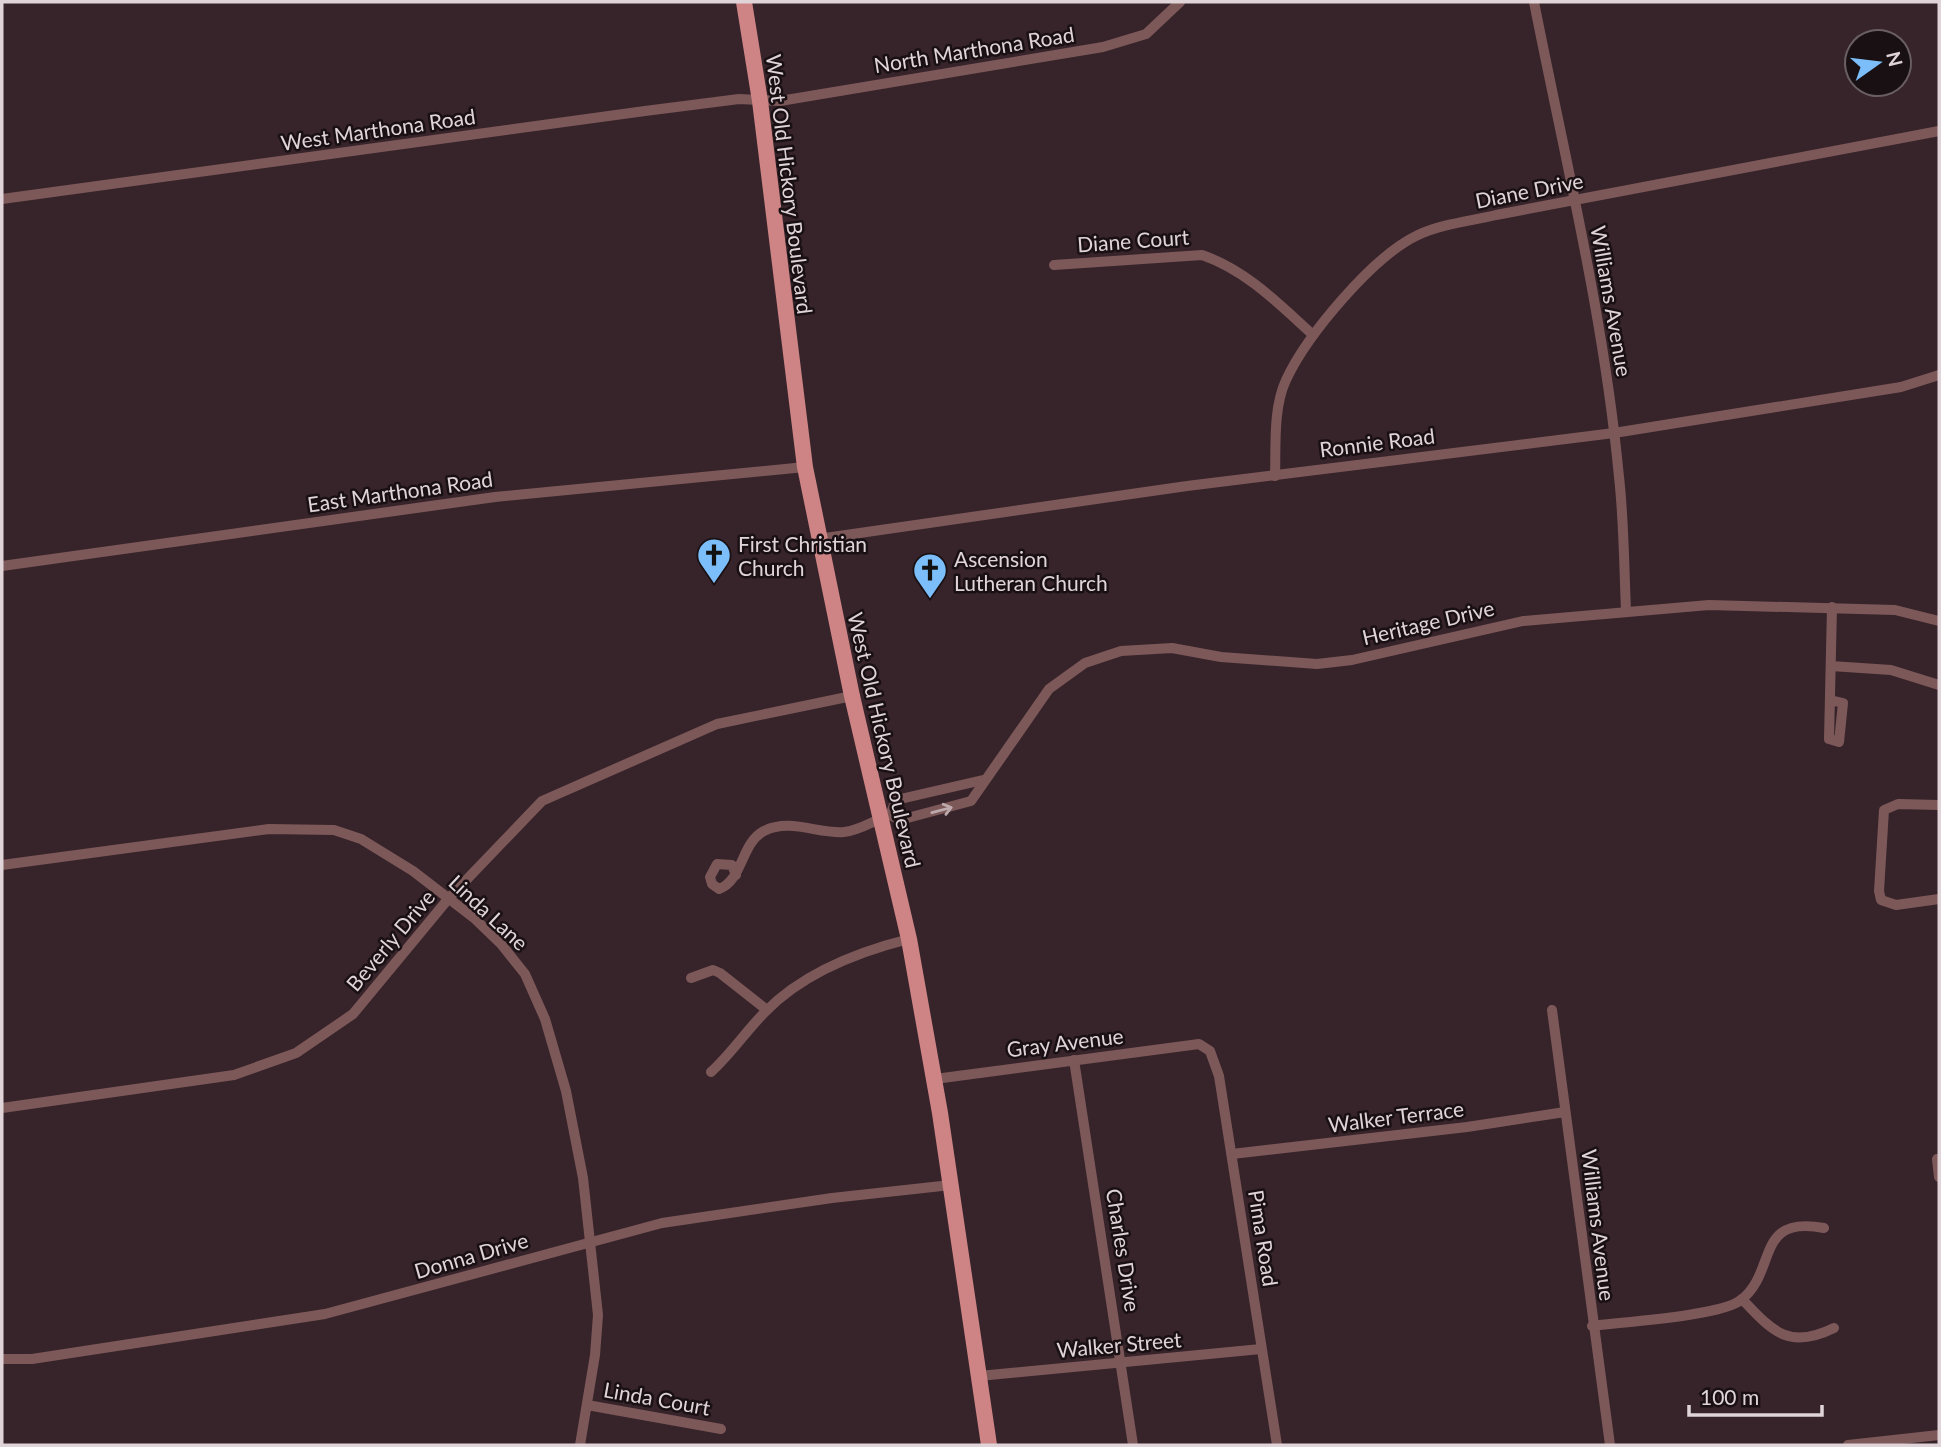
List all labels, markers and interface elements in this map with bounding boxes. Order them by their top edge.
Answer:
street label: North Marthona Road [872,21,1076,77]
north arrow [1843,28,1913,98]
text: N [1882,49,1908,69]
street label: West Old Hickory Boulevard [762,53,818,315]
street label: West Marthona Road [279,103,477,155]
street label: Diane Drive [1473,167,1585,213]
street label: Diane Court [1076,224,1190,256]
street label: Williams Avenue [1586,224,1638,378]
street label: Ronnie Road [1318,423,1436,461]
street label: East Marthona Road [306,466,494,516]
place label: First Christian Church [738,531,867,580]
church icon: First Christian Church [695,536,733,585]
place label: Ascension Lutheran Church [954,546,1108,595]
church icon: Ascension Lutheran Church [911,551,949,600]
street label: Heritage Drive [1360,595,1496,649]
street label: West Old Hickory Boulevard [843,610,927,870]
one-way arrow [930,803,953,816]
street label: Linda Lane [444,869,534,955]
street label: Beverly Drive [340,884,440,996]
street label: Gray Avenue [1005,1022,1125,1062]
street label: Walker Terrace [1327,1095,1465,1137]
street label: Williams Avenue [1577,1148,1621,1302]
street label: Charles Drive [1102,1187,1146,1313]
street label: Pima Road [1244,1188,1284,1288]
street label: Donna Drive [411,1227,531,1283]
street label: Walker Street [1056,1326,1183,1362]
scale bar [1689,1374,1822,1418]
street label: Linda Court [602,1376,713,1420]
text: 100 m [1700,1384,1759,1409]

